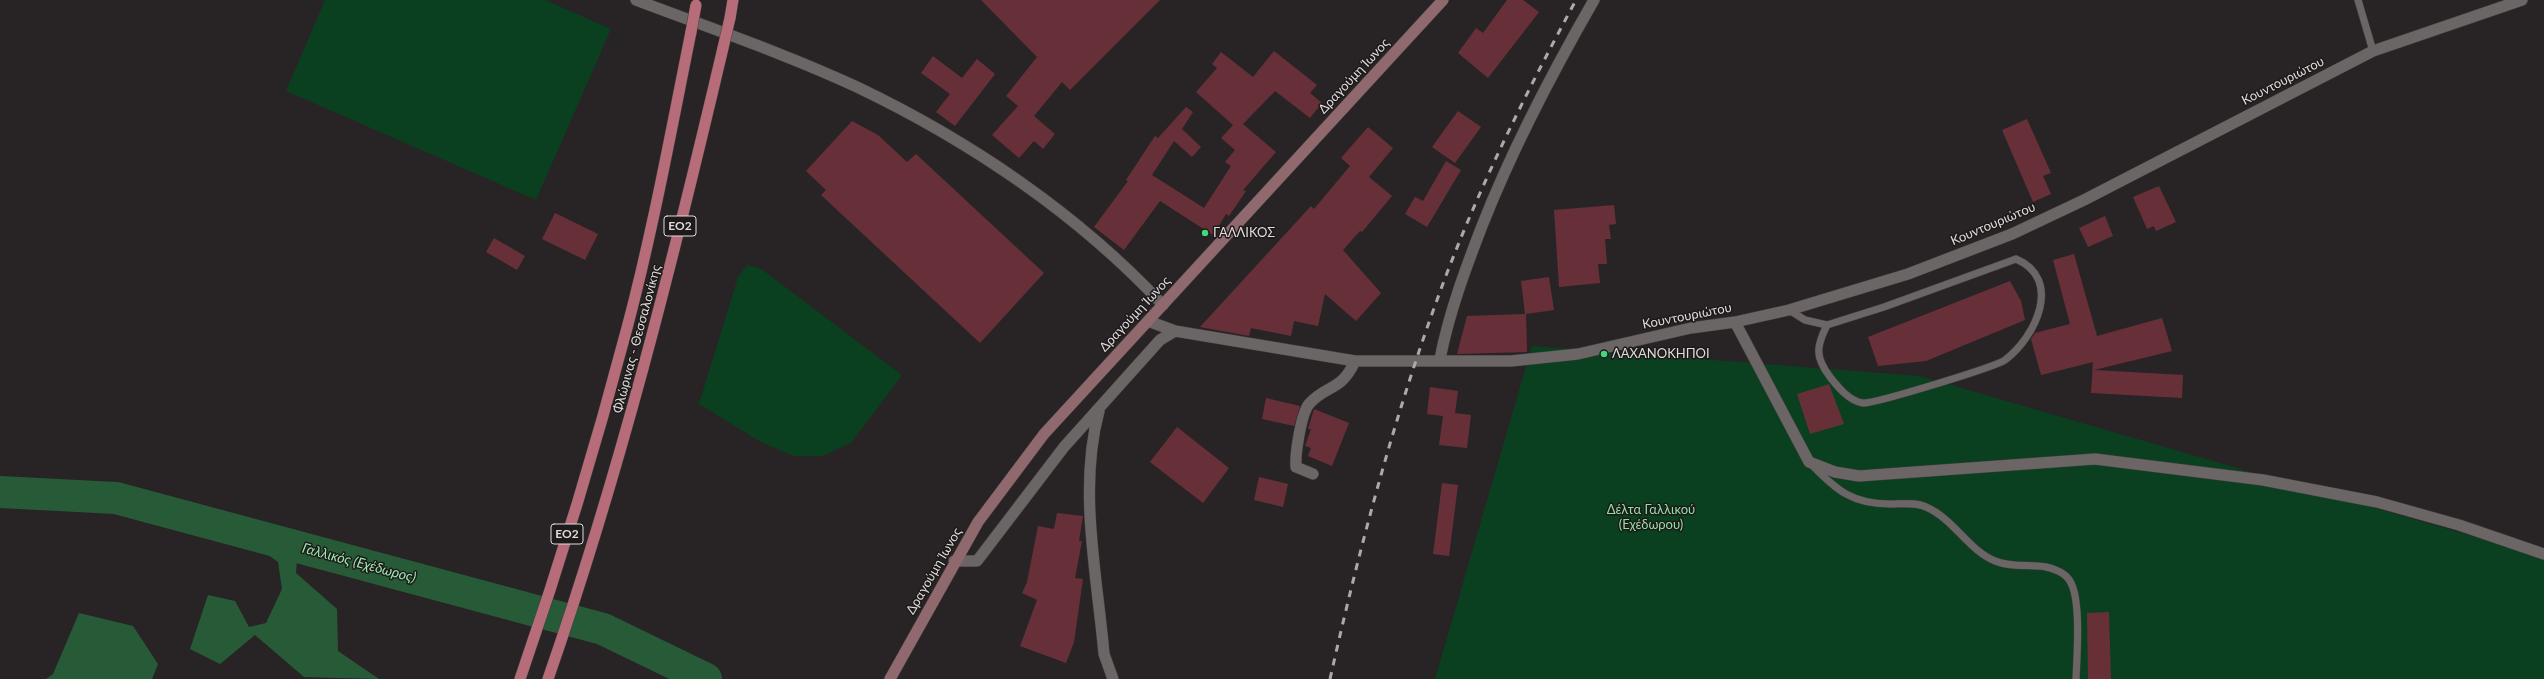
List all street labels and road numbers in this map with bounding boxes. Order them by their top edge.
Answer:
street label: Δραγούμη Ίωνος [1315,35,1393,117]
street label: Κουντουριώτου [2239,53,2327,109]
street label: Κουντουριώτου [1948,199,2038,249]
road number: ΕΟ2 [664,216,696,236]
street label: Φλώρινας - Θεσσαλονίκης [610,263,664,415]
street label: Δραγούμη Ίωνος [1096,273,1174,355]
street label: Κουντουριώτου [1641,300,1733,332]
road number: ΕΟ2 [551,524,583,544]
street label: Δραγούμη Ίωνος [903,525,965,617]

